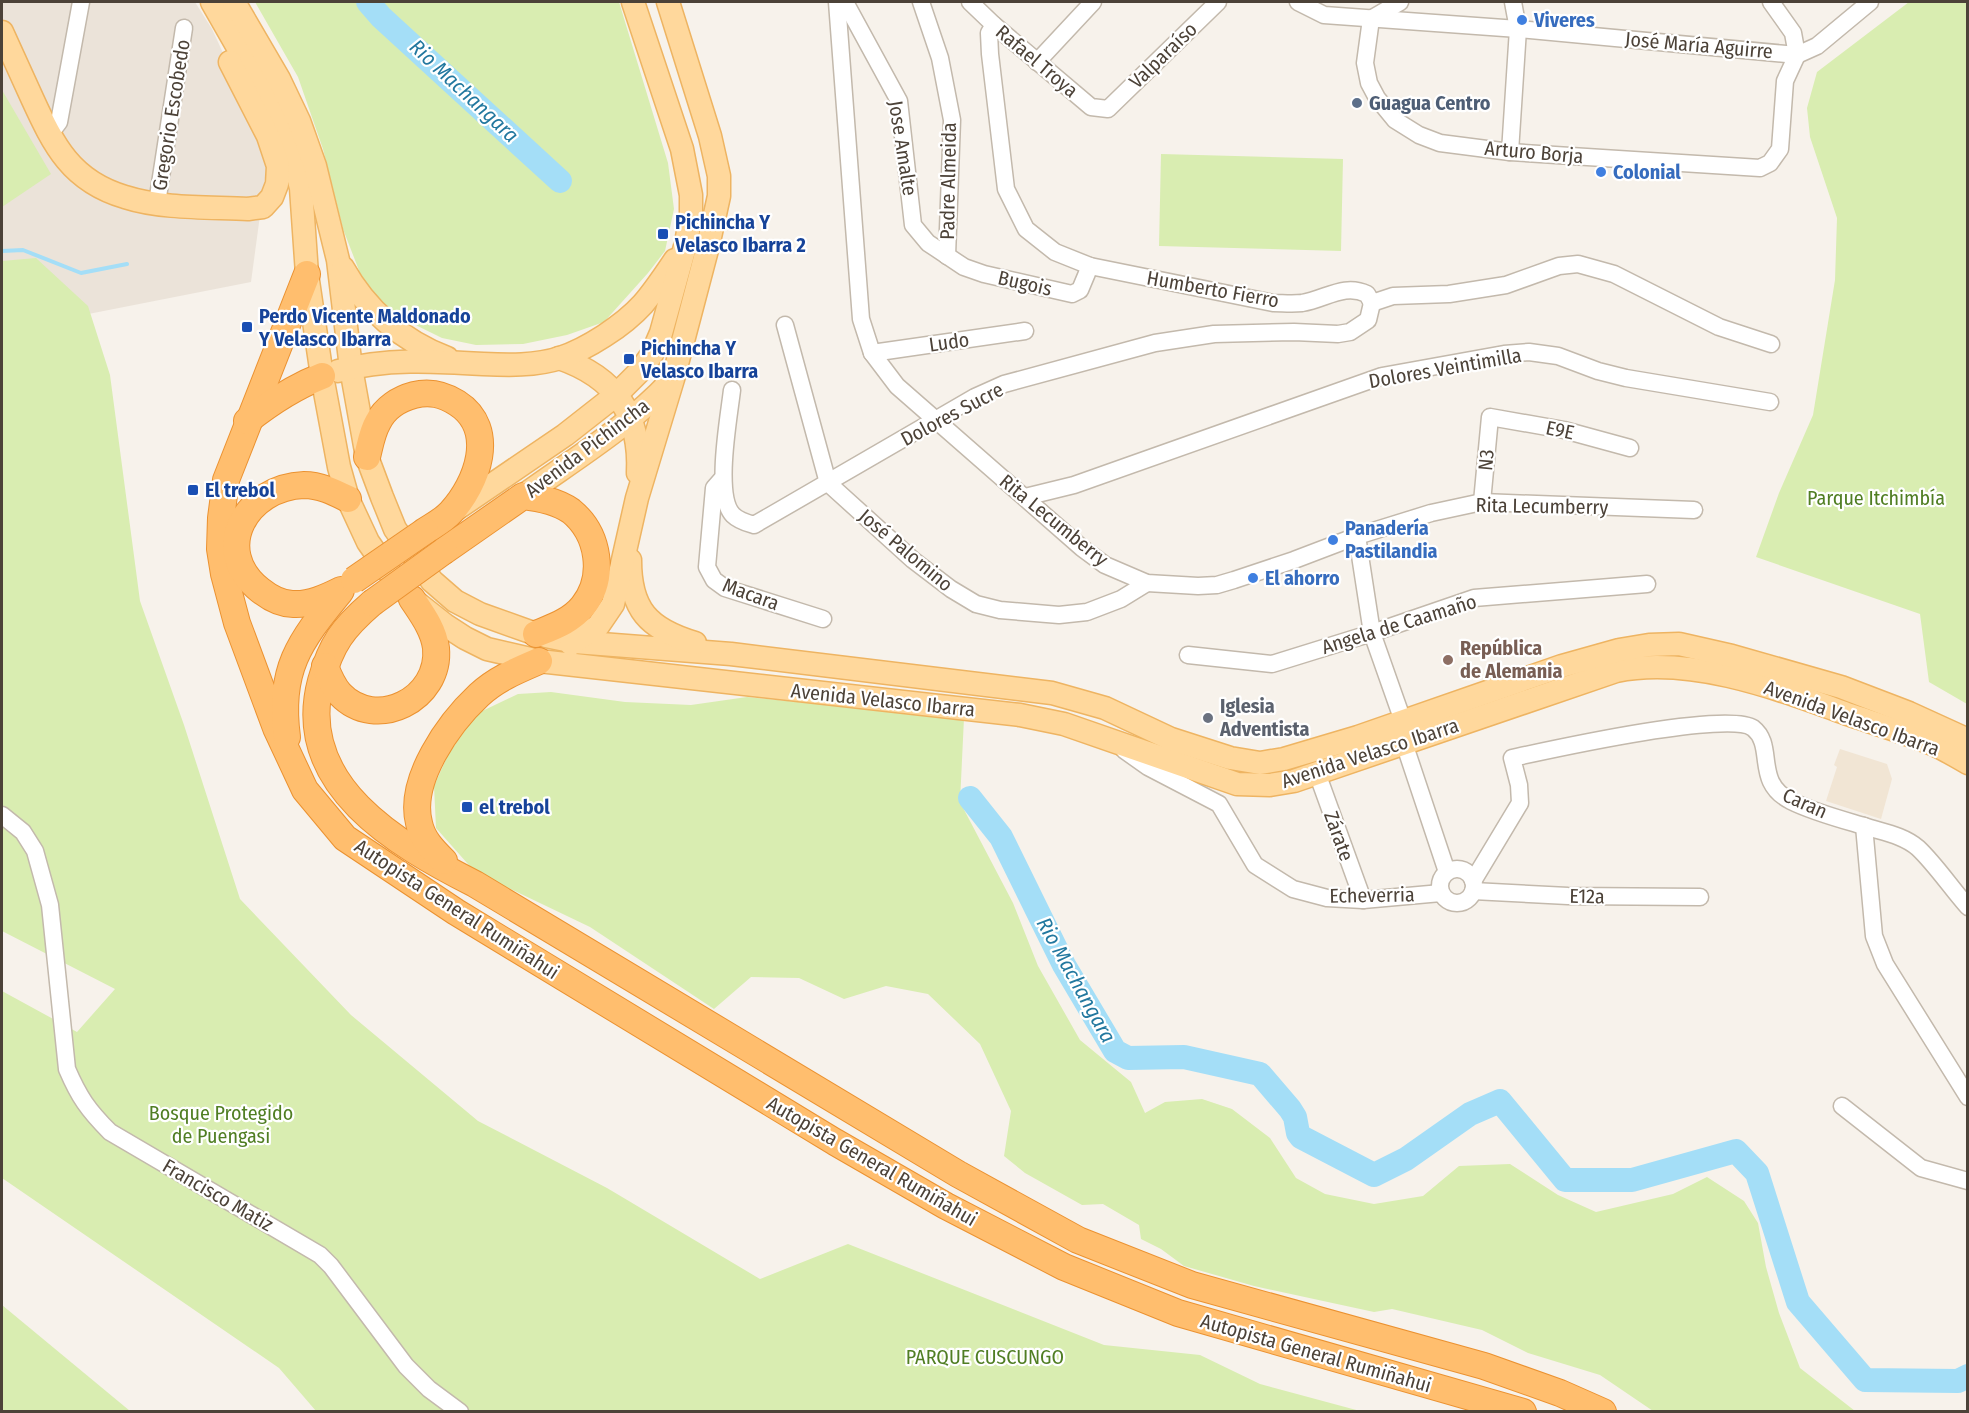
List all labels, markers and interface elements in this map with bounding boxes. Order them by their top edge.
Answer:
place label: Viveres [1533,8,1595,32]
marker: Viveres [1515,13,1529,27]
street label: Valparaíso [1124,17,1202,93]
street label: Rafael Troya [991,20,1083,102]
street label: José María Aguirre [1624,27,1774,63]
water label: Rio Machangara [404,34,524,148]
street label: Gregorio Escobedo [147,38,195,192]
place label: Guagua Centro [1369,91,1491,115]
marker: Guagua Centro [1350,96,1364,110]
street label: Jose Amalte [884,99,922,197]
street label: Padre Almeida [935,122,961,240]
street label: Arturo Borja [1484,136,1584,168]
place label: Colonial [1613,160,1681,184]
marker: Colonial [1594,165,1608,179]
place label: Pichincha Y Velasco Ibarra 2 [674,210,806,257]
marker: Pichincha Y Velasco Ibarra 2 [656,227,670,241]
street label: Bugois [996,265,1054,301]
street label: Humberto Fierro [1145,266,1281,312]
place label: Perdo Vicente Maldonado Y Velasco Ibarra [258,304,471,351]
marker: Perdo Vicente Maldonado Y Velasco Ibarra [240,320,254,334]
street label: Ludo [927,327,971,357]
place label: Pichincha Y Velasco Ibarra [640,336,758,383]
street label: Dolores Veintimilla [1367,343,1523,393]
marker: Pichincha Y Velasco Ibarra [622,352,636,366]
street label: Dolores Sucre [897,377,1007,451]
street label: Avenida Pichincha [520,394,654,502]
street label: E9E [1544,415,1576,445]
street label: N3 [1473,448,1499,472]
street label: Rita Lecumberry [995,469,1113,571]
place label: El trebol [205,478,275,502]
marker: El trebol [186,483,200,497]
park label: Parque Itchimbía [1807,486,1945,510]
street label: Rita Lecumberry [1475,493,1609,519]
street label: José Palomino [854,504,958,596]
place label: Panadería Pastilandia [1345,516,1438,563]
marker: Panadería Pastilandia [1326,533,1340,547]
place label: El ahorro [1265,566,1340,590]
marker: El ahorro [1246,571,1260,585]
street label: Macara [719,573,783,615]
street label: Angela de Caamaño [1319,589,1479,659]
place label: República de Alemania [1460,636,1562,683]
marker: República de Alemania [1441,653,1455,667]
street label: Avenida Velasco Ibarra [1761,675,1943,761]
street label: Avenida Velasco Ibarra [790,678,976,722]
place label: Iglesia Adventista [1219,694,1309,741]
marker: Iglesia Adventista [1201,711,1215,725]
street label: Avenida Velasco Ibarra [1278,713,1462,793]
street label: Caran [1779,783,1831,823]
place label: el trebol [479,795,550,819]
marker: el trebol [460,800,474,814]
street label: Zárate [1319,808,1359,864]
street label: Autopista General Rumiñahui [350,834,564,984]
street label: Echeverria [1329,882,1415,908]
street label: E12a [1569,884,1605,908]
water label: Rio Machangara [1031,913,1121,1047]
street label: Autopista General Rumiñahui [763,1091,981,1231]
park label: Bosque Protegido de Puengasi [149,1101,293,1148]
street label: Francisco Matiz [158,1154,278,1236]
street label: Autopista General Rumiñahui [1198,1309,1434,1397]
park label: PARQUE CUSCUNGO [906,1345,1064,1369]

